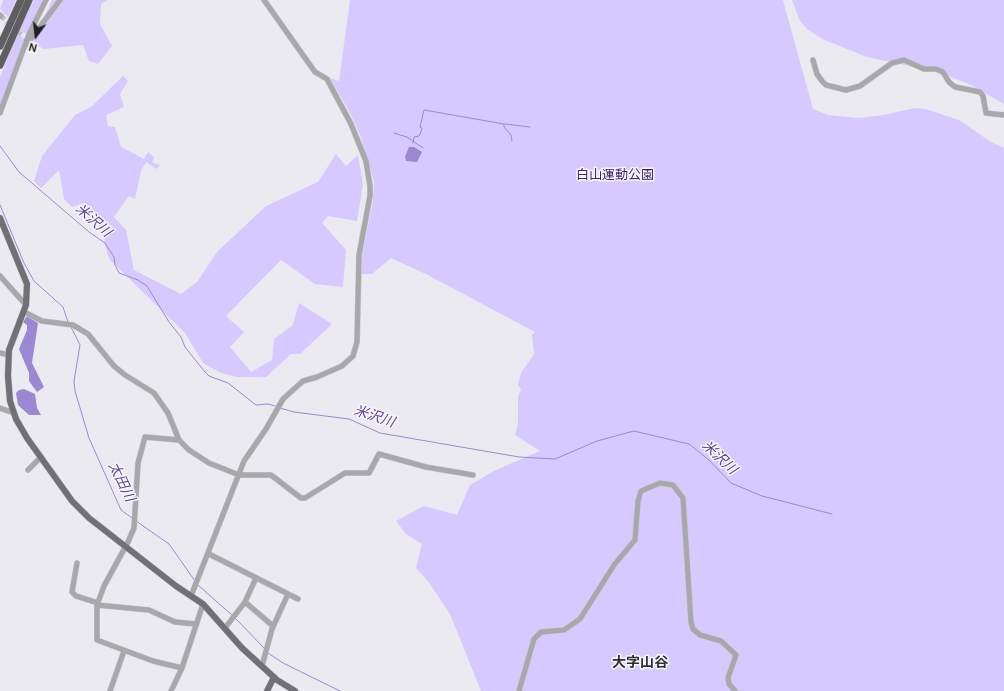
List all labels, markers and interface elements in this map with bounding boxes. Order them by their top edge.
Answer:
north arrow [16,16,56,56]
text: N [27,40,39,55]
park label: 白山運動公園 [576,168,654,184]
water label: 米沢川 [72,201,114,241]
water label: 米沢川 [351,403,397,431]
water label: 米沢川 [698,438,740,478]
water label: 太田川 [104,459,138,505]
district label: 大字山谷 [612,655,668,671]

